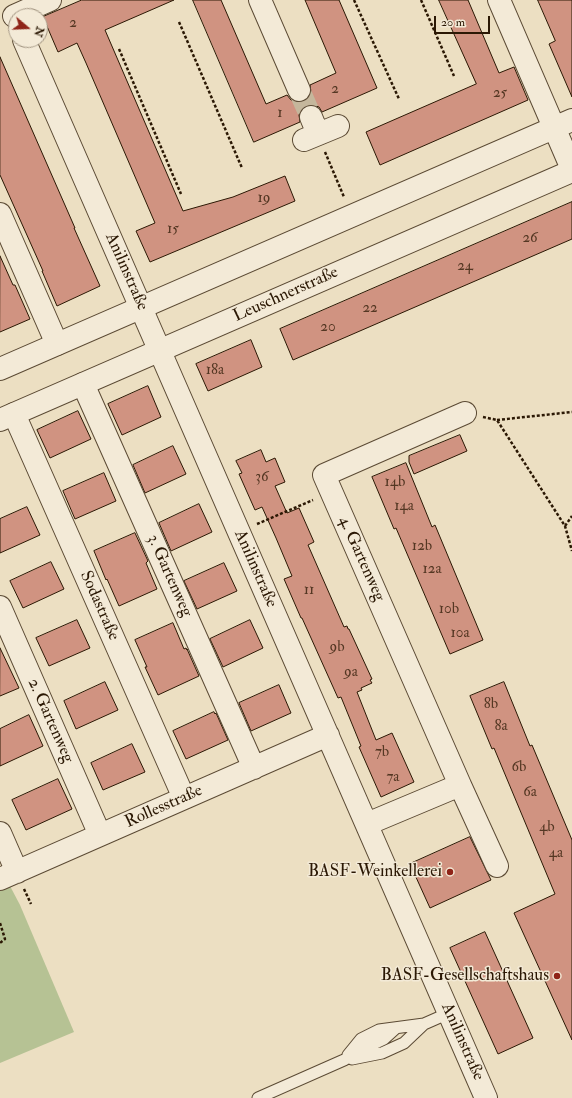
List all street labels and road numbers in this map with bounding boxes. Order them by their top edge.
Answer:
street label: Anilinstraße [100,230,152,314]
street label: Leuschnerstraße [230,263,342,327]
street label: 4. Gartenweg [333,513,389,605]
street label: Anilinstraße [229,527,281,611]
street label: 3. Gartenweg [142,532,196,620]
street label: Sodastraße [75,568,123,644]
street label: 2. Gartenweg [22,676,78,766]
street label: Rollesstraße [122,781,206,833]
street label: Anilinstraße [436,1000,488,1084]

